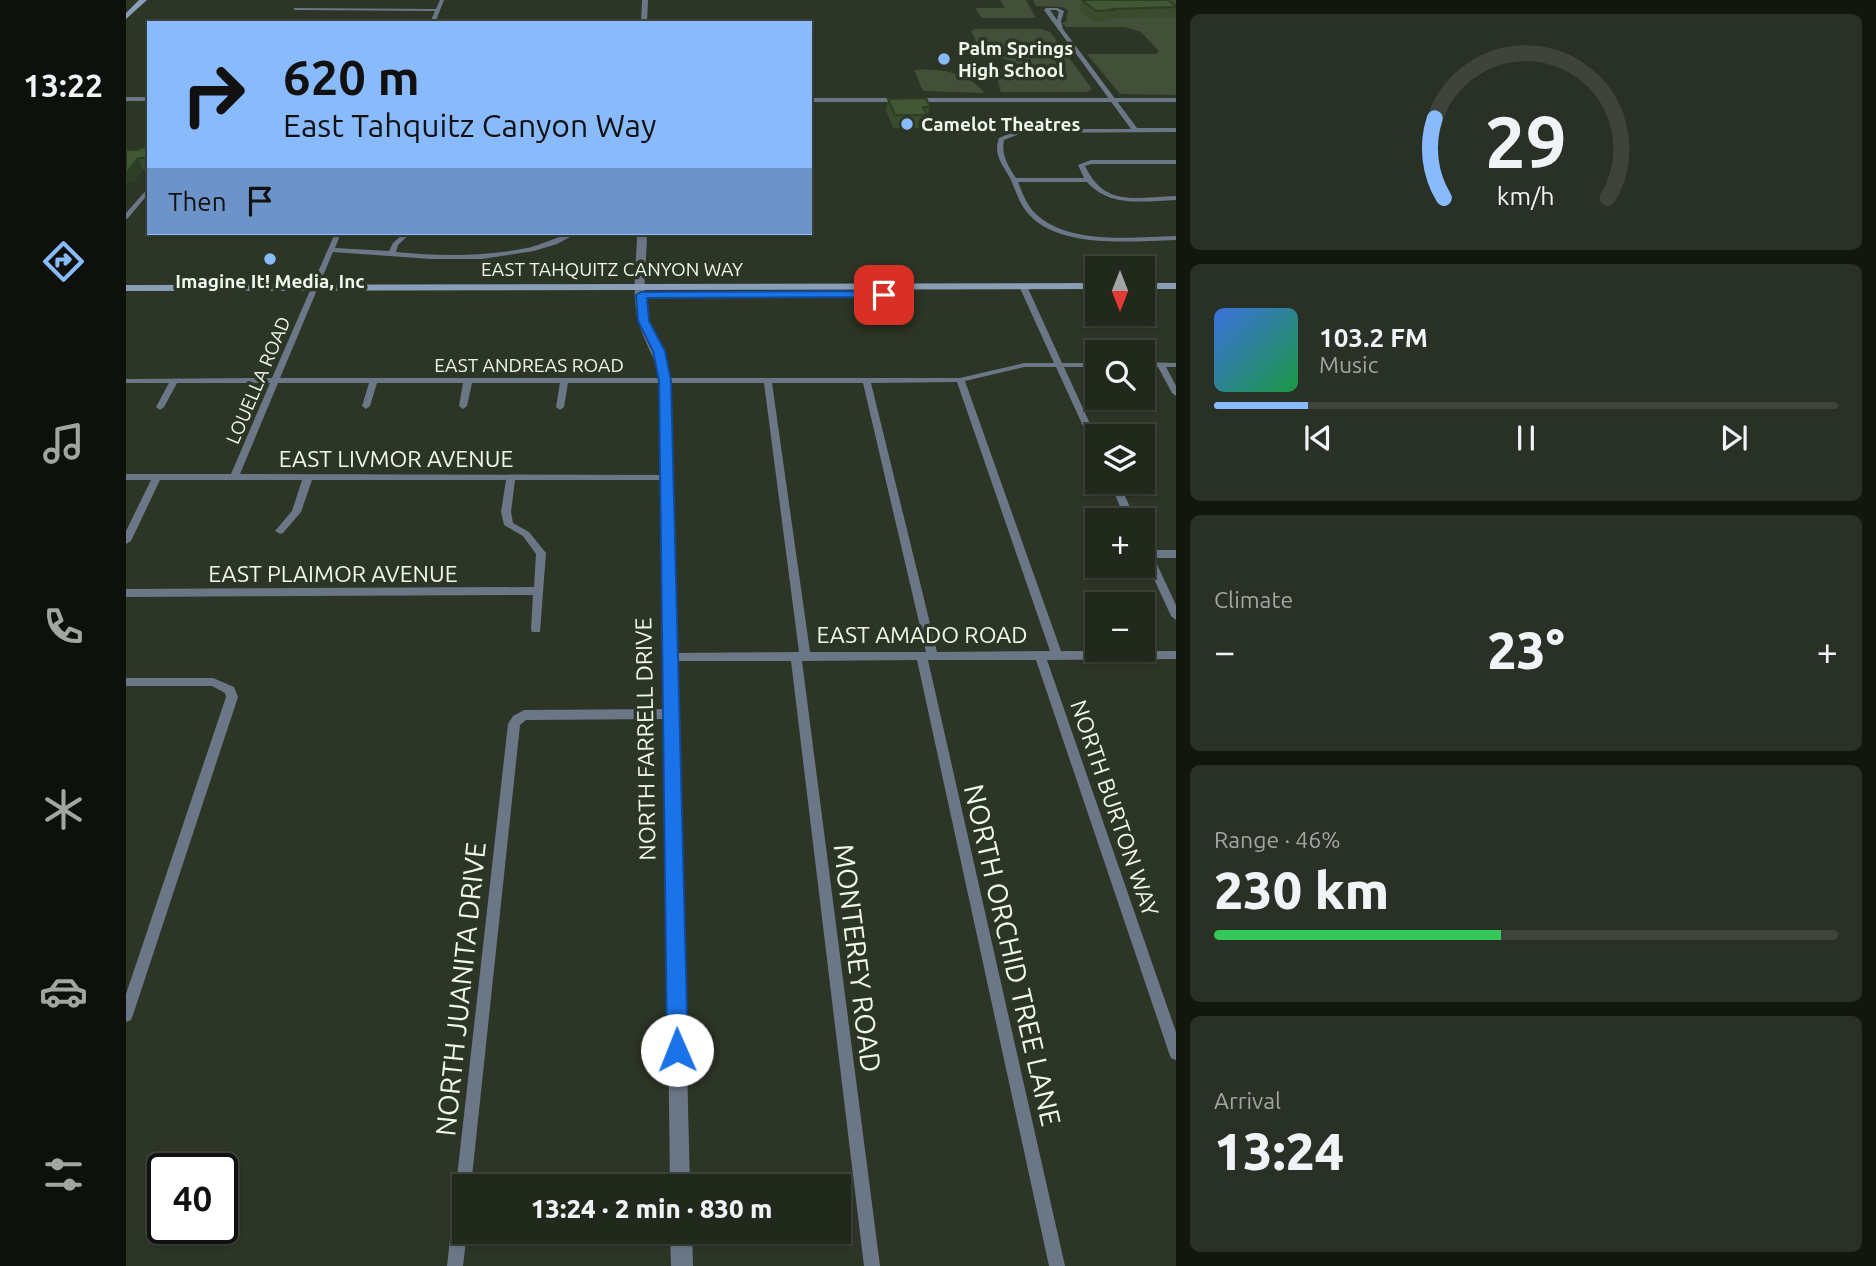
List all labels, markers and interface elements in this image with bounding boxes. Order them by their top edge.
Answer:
place label: Palm Springs High School [958,37,1073,81]
icon: right [168,49,259,140]
text: 620 m [283,49,420,104]
marker: Palm Springs High School [936,51,952,67]
text: 13:22 [23,67,103,103]
text: 29 [1485,101,1567,183]
text: East Tahquitz Canyon Way [283,107,656,143]
place label: Camelot Theatres [921,113,1080,135]
marker: Camelot Theatres [899,116,915,132]
icon: arrive [241,182,279,220]
text: km/h [1497,182,1555,210]
text: Then [168,187,227,216]
icon: directions [39,237,88,286]
marker: Imagine It! Media, Inc [262,251,278,267]
north arrow [1085,256,1155,326]
map controls [1085,256,1155,662]
street label: EAST TAHQUITZ CANYON WAY [481,258,743,280]
pin [854,265,914,325]
place label: Imagine It! Media, Inc [175,270,365,292]
icon: arrive [865,276,903,314]
street label: LOUELLA ROAD [221,313,295,447]
text: 103.2 FM [1319,323,1428,352]
button: search [1085,340,1155,410]
text: Music [1319,352,1378,377]
street label: EAST ANDREAS ROAD [434,354,624,376]
icon: music [39,419,88,468]
icon: previous [1299,419,1337,457]
icon: pause [1507,419,1545,457]
icon: next [1715,419,1753,457]
button: layers [1085,424,1155,494]
street label: EAST LIVMOR AVENUE [279,446,513,471]
button: + [1085,508,1155,578]
street label: EAST PLAIMOR AVENUE [208,561,458,586]
text: Climate [1214,587,1293,612]
button: − [1085,592,1155,662]
icon: phone [39,602,88,651]
street label: NORTH FARRELL DRIVE [630,617,660,861]
text: 23° [1487,621,1565,679]
street label: EAST AMADO ROAD [817,622,1027,647]
text: − [1214,630,1235,672]
text: + [1817,630,1838,672]
street label: NORTH BURTON WAY [1066,697,1164,920]
street label: NORTH ORCHID TREE LANE [959,781,1067,1129]
icon: climate [39,785,88,834]
text: Range · 46% [1214,827,1341,852]
street label: NORTH JUANITA DRIVE [429,840,491,1138]
street label: MONTEREY ROAD [829,842,887,1074]
text: 230 km [1214,861,1389,919]
icon: car [39,967,88,1016]
position arrow [640,1013,714,1087]
text: Arrival [1214,1088,1281,1113]
text: 13:24 [1214,1122,1344,1180]
icon: filters [39,1150,88,1199]
speed limit sign: 40 [147,1153,238,1244]
text: 13:24 · 2 min · 830 m [531,1194,772,1223]

